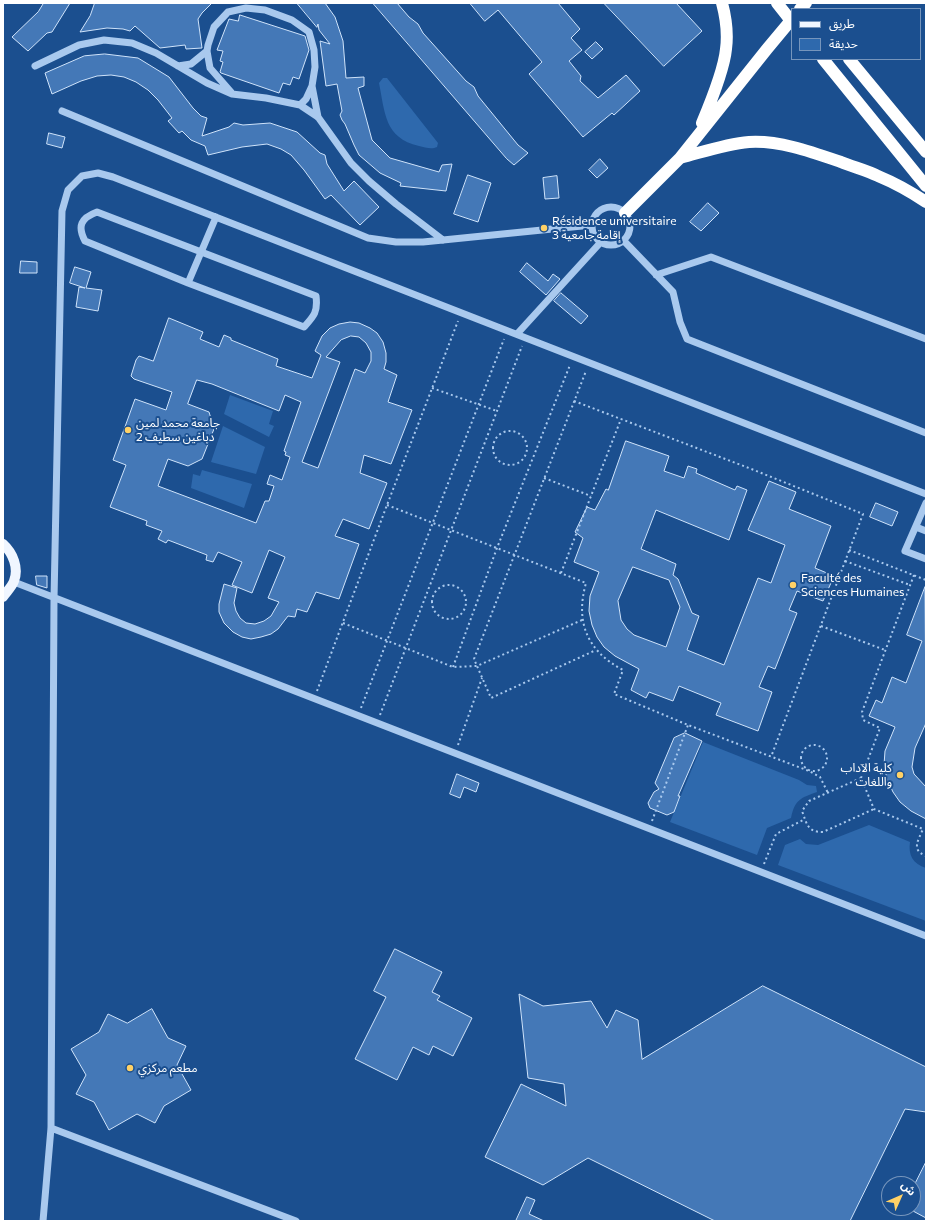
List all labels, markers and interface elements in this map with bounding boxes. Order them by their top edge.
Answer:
legend [791,8,921,60]
text: طريق [829,16,855,30]
text: حديقة [829,36,858,50]
place label: Résidence universitaire إقامة جامعية 3 [552,214,676,242]
marker: Résidence universitaire إقامة جامعية 3 [539,223,549,233]
place label: جامعة محمد لمين دباغين سطيف 2 [136,416,220,444]
marker: جامعة محمد لمين دباغين سطيف 2 [123,425,133,435]
place label: Faculté des Sciences Humaines [801,571,904,599]
marker: Faculté des Sciences Humaines [788,580,798,590]
place label: كلية الآداب واللغات [841,761,892,789]
marker: كلية الآداب واللغات [895,770,905,780]
place label: مطعم مركزي [138,1061,198,1075]
marker: مطعم مركزي [125,1063,135,1073]
north arrow [881,1176,921,1216]
text: ش [899,1178,919,1198]

